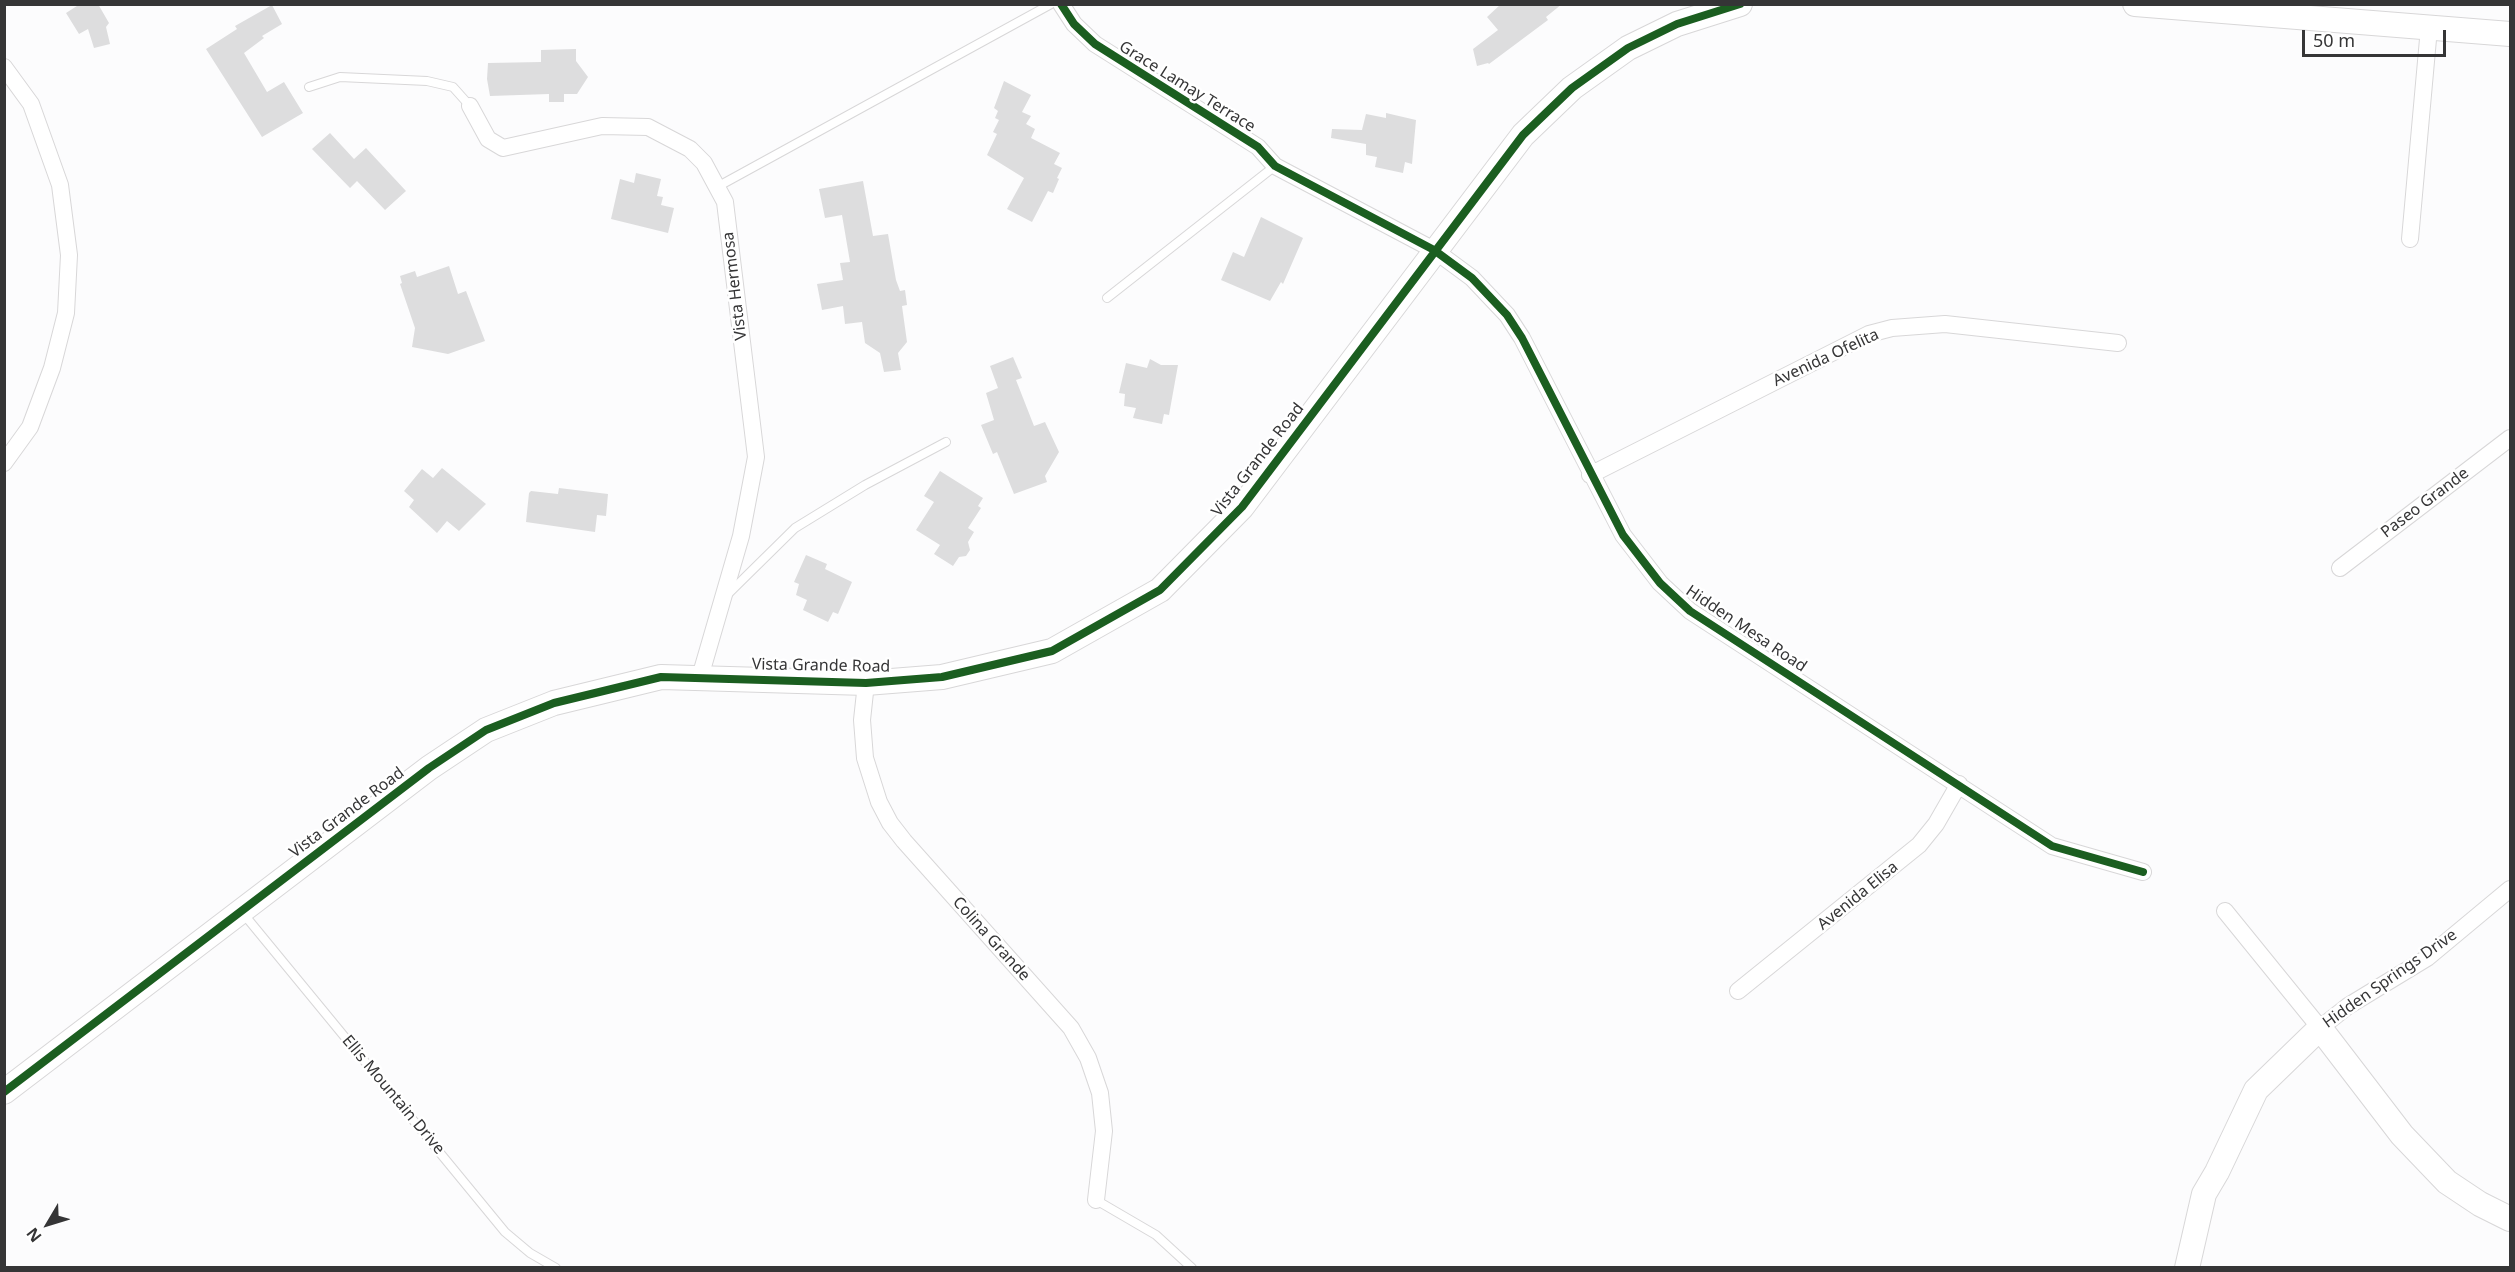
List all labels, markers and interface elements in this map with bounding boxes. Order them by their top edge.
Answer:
scale bar [2305,18,2449,56]
text: 50 m [2313,28,2355,52]
street label: Grace Lamay Terrace [1115,37,1259,137]
street label: Vista Hermosa [719,231,751,341]
street label: Avenida Ofelita [1770,325,1882,391]
street label: Vista Grande Road [1208,399,1308,521]
street label: Paseo Grande [2377,464,2473,542]
street label: Hidden Mesa Road [1682,581,1810,677]
street label: Vista Grande Road [752,655,890,677]
street label: Vista Grande Road [286,764,408,862]
street label: Avenida Elisa [1814,858,1902,934]
street label: Colina Grande [948,893,1034,985]
street label: Hidden Springs Drive [2319,925,2461,1033]
street label: Ellis Mountain Drive [338,1032,448,1158]
north arrow [18,1194,78,1254]
text: N [21,1223,46,1247]

